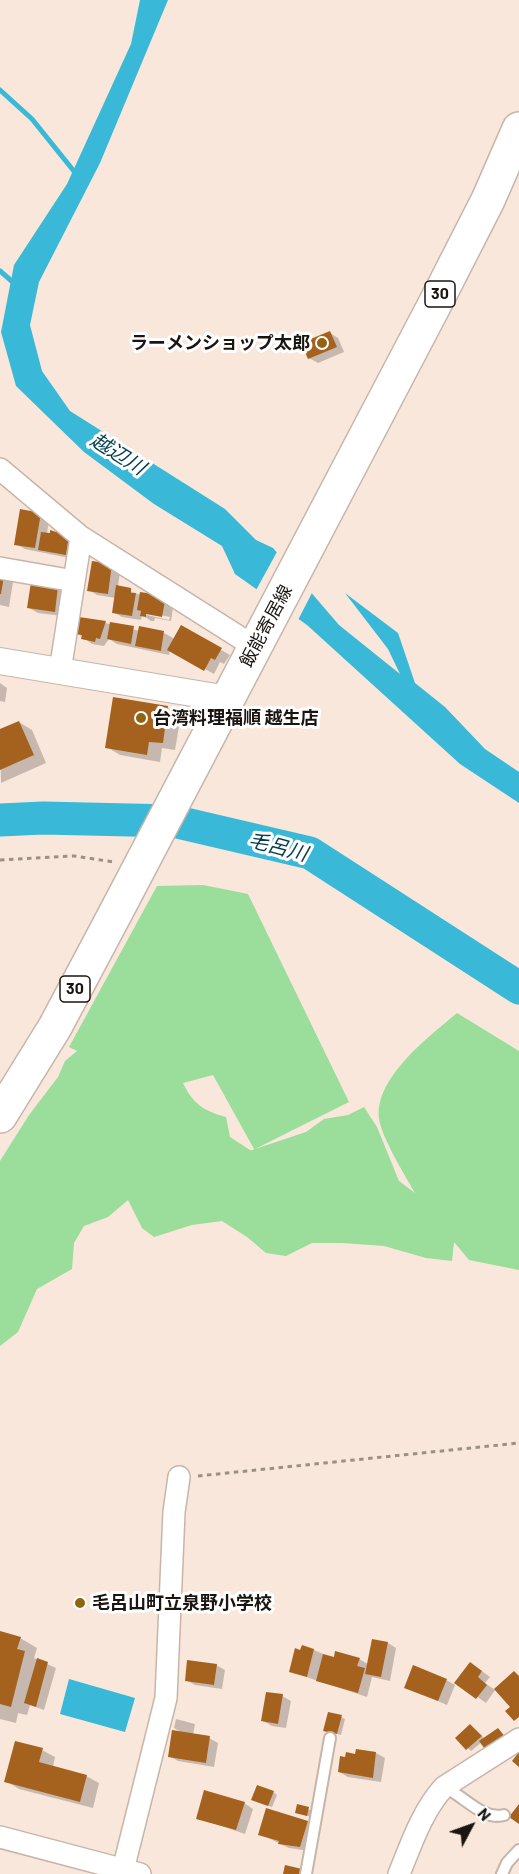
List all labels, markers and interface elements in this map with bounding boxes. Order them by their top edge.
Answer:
road number: 30 [425,281,455,307]
place label: ラーメンショップ太郎 [130,332,310,354]
marker: ラーメンショップ太郎 [315,336,329,350]
water label: 越辺川 [86,428,150,480]
street label: 飯能寄居線 [235,581,297,671]
place label: 台湾料理福順 越生店 [153,707,319,729]
marker: 台湾料理福順 越生店 [134,711,148,725]
water label: 毛呂川 [246,828,310,866]
road number: 30 [60,976,90,1002]
place label: 毛呂山町立泉野小学校 [92,1592,272,1614]
marker: 毛呂山町立泉野小学校 [73,1596,87,1610]
north arrow [441,1796,501,1856]
text: N [474,1804,496,1824]

